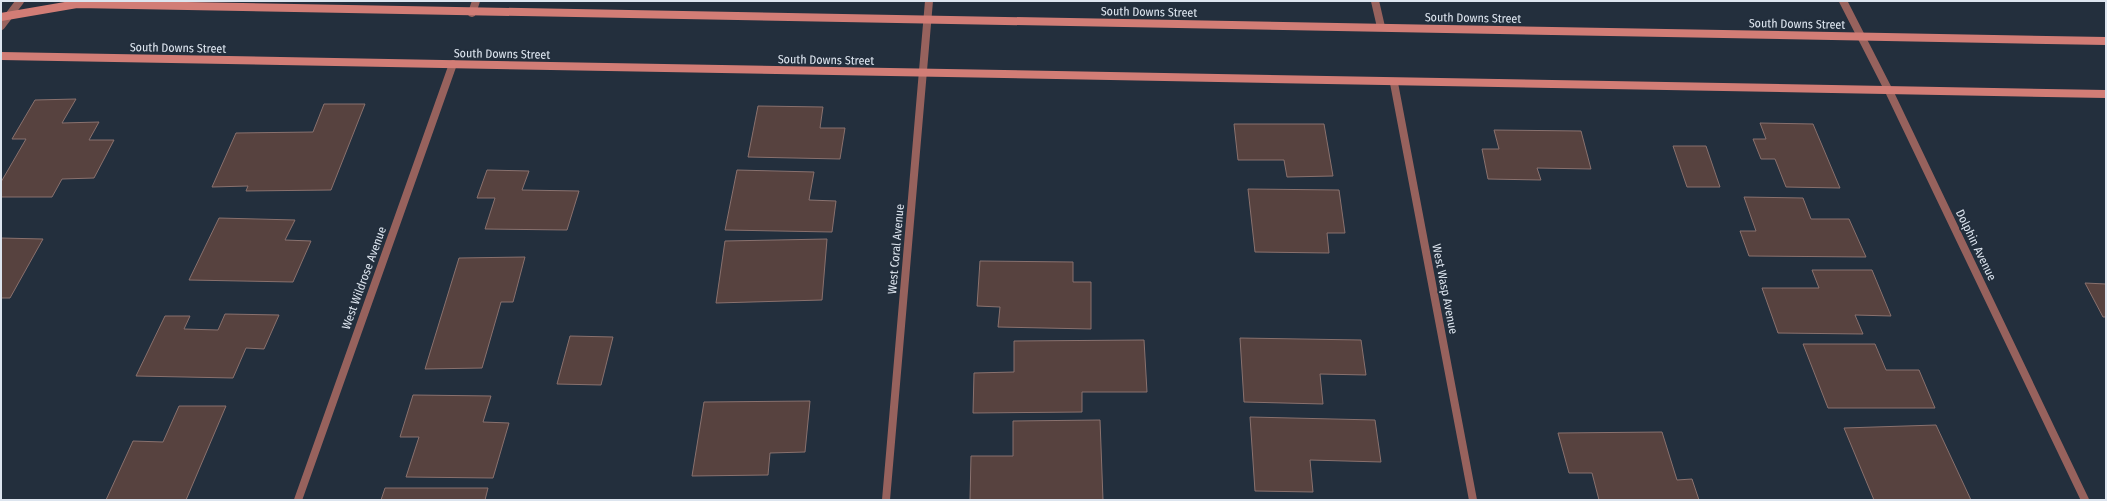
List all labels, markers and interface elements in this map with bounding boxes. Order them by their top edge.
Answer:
street label: South Downs Street [1101,4,1197,20]
street label: South Downs Street [1425,10,1521,26]
street label: South Downs Street [1749,16,1845,32]
street label: South Downs Street [130,40,226,56]
street label: South Downs Street [454,46,550,62]
street label: South Downs Street [778,52,874,68]
street label: West Coral Avenue [885,203,907,295]
street label: Dolphin Avenue [1953,207,1999,283]
street label: West Wildrose Avenue [339,225,389,331]
street label: West Wasp Avenue [1429,243,1461,335]

